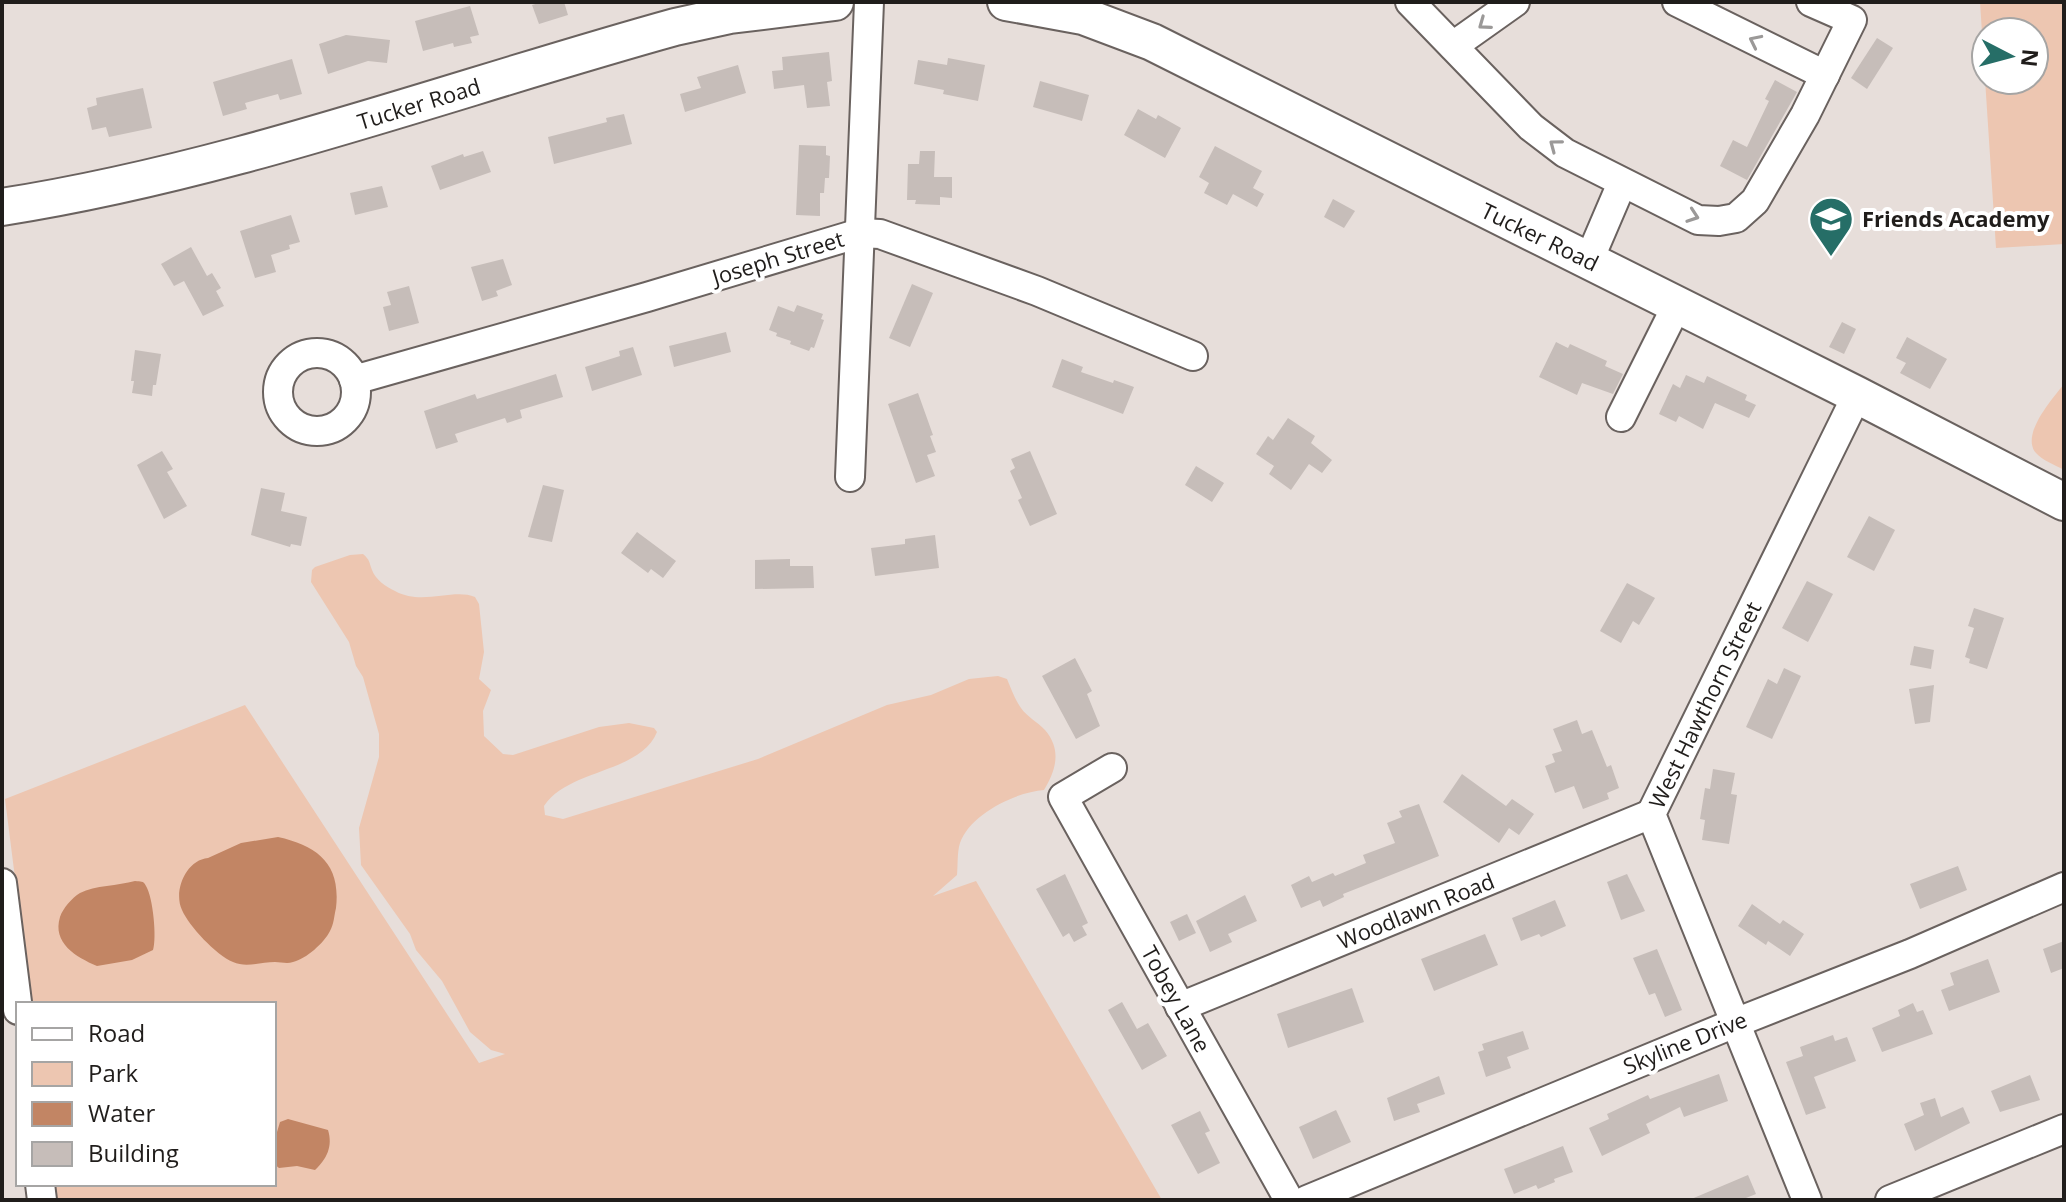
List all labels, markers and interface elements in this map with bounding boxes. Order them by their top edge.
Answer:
one-way arrow [1478,14,1492,29]
north arrow [1970,16,2050,96]
one-way arrow [1748,35,1763,50]
text: N [2015,48,2047,69]
street label: Tucker Road [353,70,484,136]
one-way arrow [1549,140,1563,154]
street label: Tucker Road [1477,195,1604,277]
school or university icon: Friends Academy [1807,195,1855,258]
place label: Friends Academy [1862,203,2050,233]
one-way arrow [1685,206,1699,222]
street label: Joseph Street [706,223,847,292]
street label: West Hawthorn Street [1641,596,1767,813]
street label: Woodlawn Road [1333,865,1499,955]
street label: Tobey Lane [1135,940,1218,1057]
legend [16,1002,276,1186]
street label: Skyline Drive [1618,1004,1751,1081]
text: Road [88,1016,145,1049]
text: Park [88,1056,139,1089]
text: Water [88,1096,156,1129]
text: Building [88,1136,179,1169]

